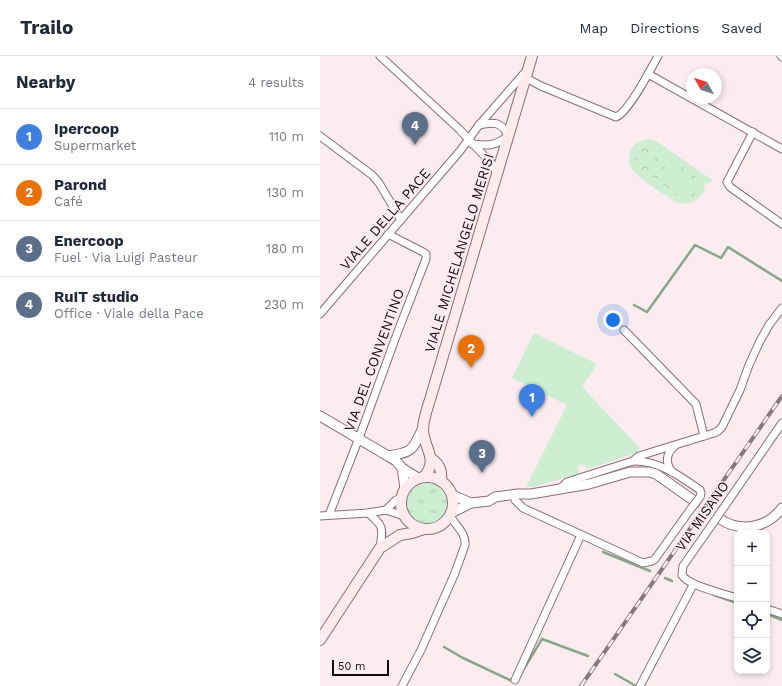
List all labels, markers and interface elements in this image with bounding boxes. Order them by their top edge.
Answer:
text: Trailo [20,16,73,39]
text: Map [580,20,608,36]
text: Directions [630,20,699,36]
text: Saved [721,20,762,36]
north arrow [686,68,722,104]
text: Nearby [16,72,75,92]
text: 4 results [248,75,304,90]
pin: 4 [402,112,428,145]
text: Ipercoop [54,120,119,138]
text: 1 [26,129,32,144]
text: 110 m [269,129,304,144]
text: Supermarket [54,138,136,153]
street label: VIALE MICHELANGELO MERISI [421,152,497,354]
street label: VIALE DELLA PACE [337,165,433,273]
text: Parond [54,176,107,194]
text: 2 [25,185,33,200]
text: 130 m [266,185,304,200]
text: Café [54,194,83,209]
text: Enercoop [54,232,124,250]
text: 3 [25,241,33,256]
text: 180 m [266,241,304,256]
text: Fuel · Via Luigi Pasteur [54,250,198,265]
street label: VIA DEL CONVENTINO [341,287,407,433]
text: RuIT studio [54,288,139,306]
text: 4 [25,297,33,312]
text: 230 m [264,297,304,312]
text: Office · Viale della Pace [54,306,204,321]
your location [603,310,623,330]
pin: 2 [458,335,484,368]
pin: 1 [519,384,545,417]
pin: 3 [469,440,495,473]
street label: VIA MISANO [672,478,732,554]
map controls [734,530,770,674]
button: + [734,530,770,566]
button: − [734,566,770,602]
button: locate [734,602,770,638]
button: layers [734,638,770,674]
scale bar [332,658,389,677]
text: 50 m [338,660,365,673]

